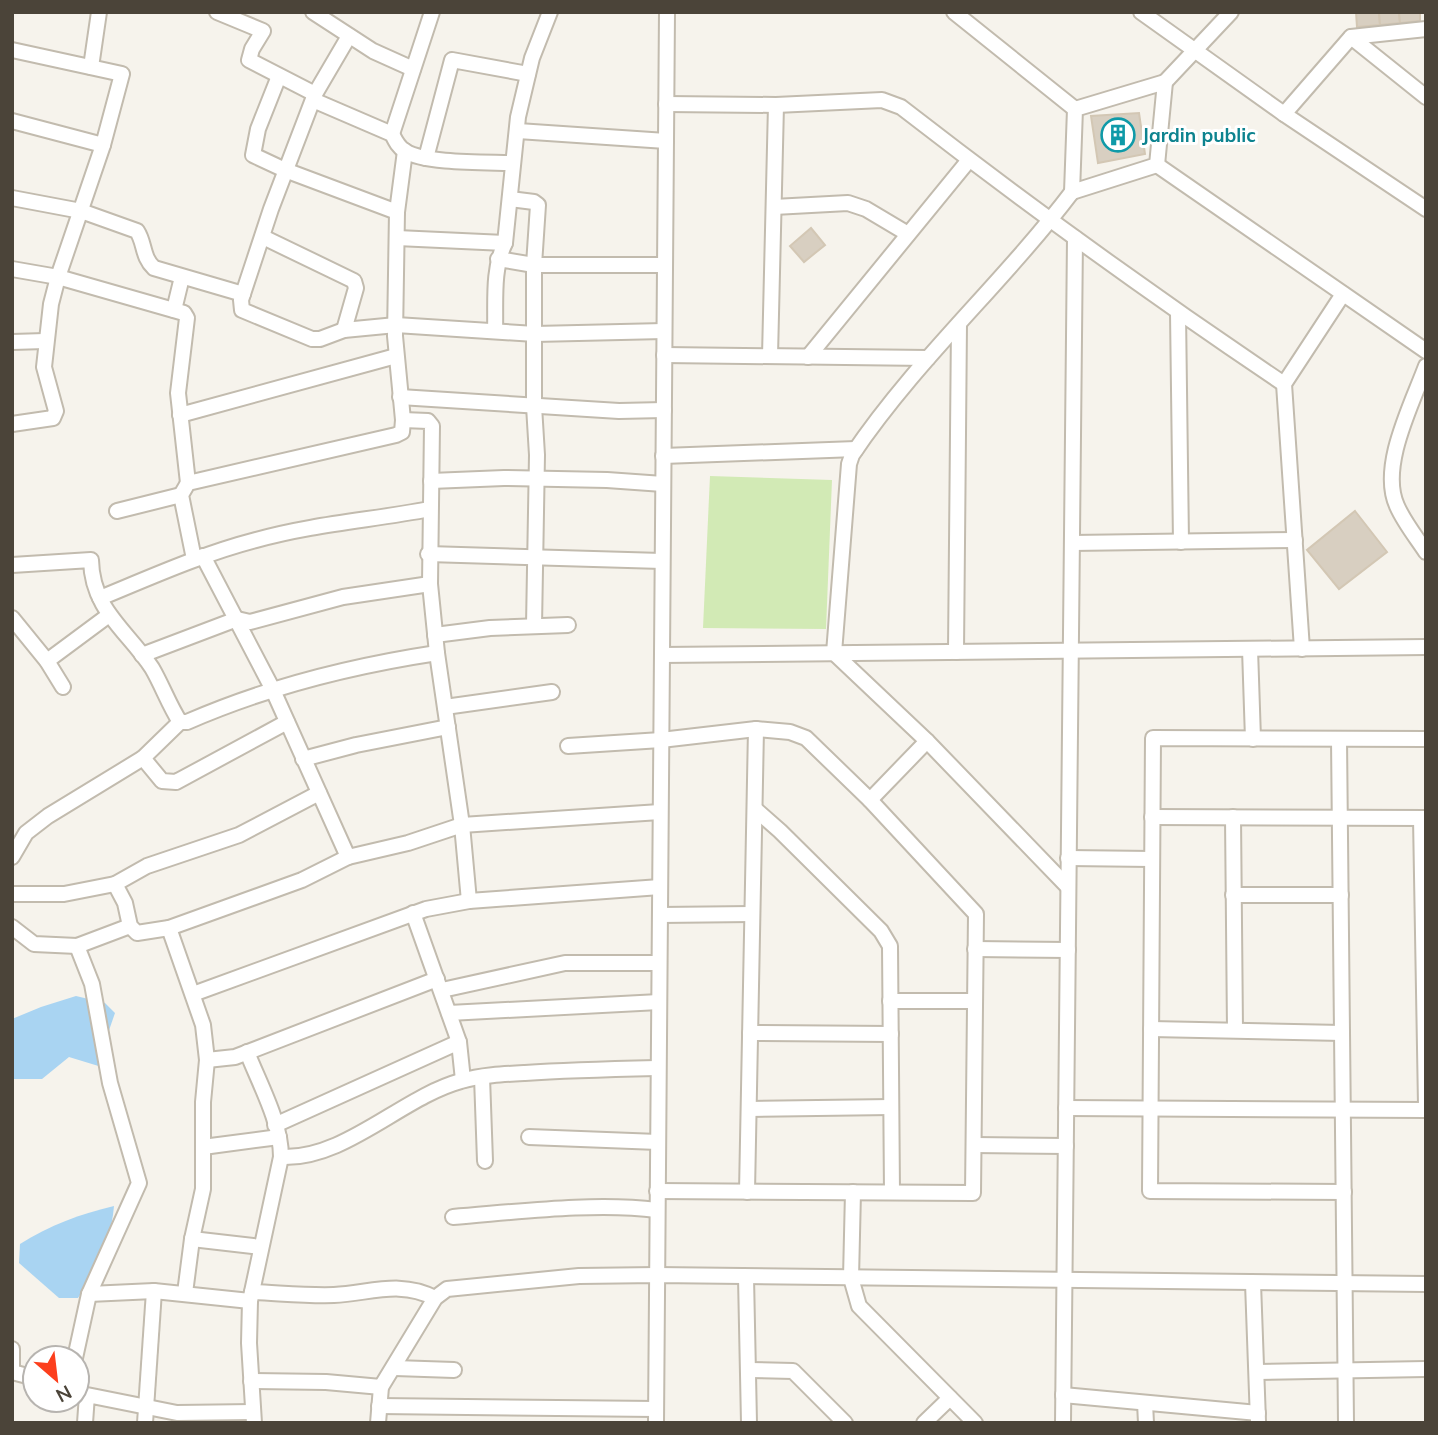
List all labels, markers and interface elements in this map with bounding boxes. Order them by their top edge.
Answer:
building icon: Jardin public [1099,116,1137,154]
place label: Jardin public [1142,123,1256,147]
north arrow [21,1344,91,1414]
text: N [52,1380,76,1408]

